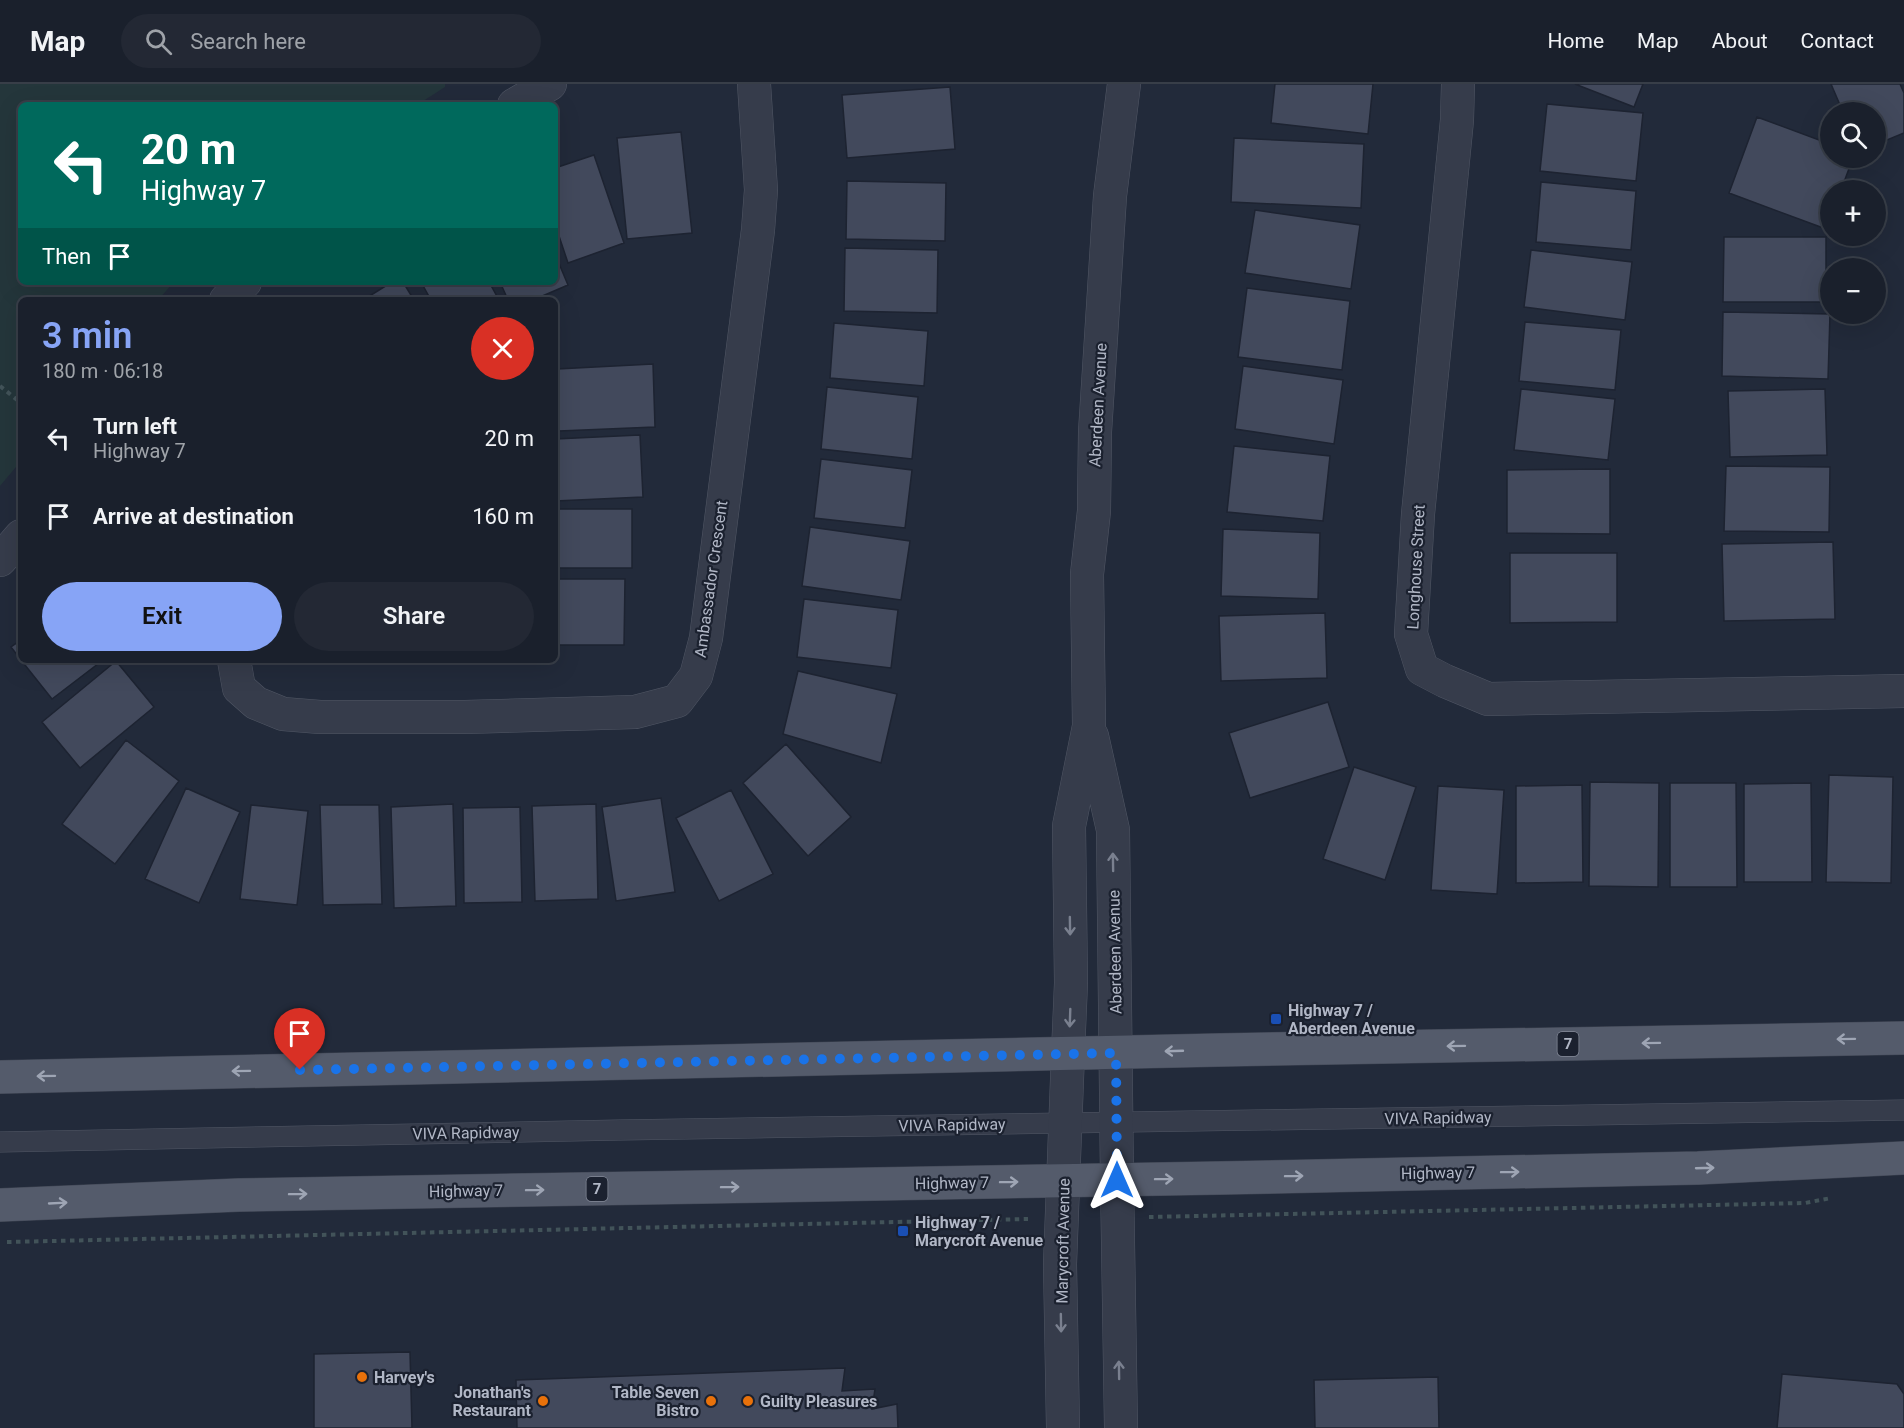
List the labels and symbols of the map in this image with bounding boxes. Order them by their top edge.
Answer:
street label: Aberdeen Avenue [1085,342,1111,468]
street label: Ambassador Crescent [691,499,731,659]
street label: Longhouse Street [1403,504,1429,630]
one-way arrow [1107,852,1119,872]
street label: Aberdeen Avenue [1104,890,1126,1014]
one-way arrow [1064,916,1076,936]
place label: Highway 7 / Aberdeen Avenue [1288,1001,1415,1038]
pin [274,1008,325,1070]
one-way arrow [1064,1008,1075,1028]
marker: Highway 7 / Aberdeen Avenue [1269,1012,1283,1026]
road number: 7 [1558,1032,1578,1056]
one-way arrow [1836,1033,1856,1045]
one-way arrow [1641,1037,1661,1048]
one-way arrow [1446,1040,1466,1052]
one-way arrow [1165,1045,1185,1057]
one-way arrow [232,1065,252,1077]
one-way arrow [37,1070,57,1082]
street label: VIVA Rapidway [1384,1108,1492,1128]
street label: VIVA Rapidway [898,1115,1006,1135]
street label: VIVA Rapidway [412,1123,520,1143]
position arrow [1085,1148,1149,1212]
one-way arrow [1694,1162,1714,1173]
street label: Highway 7 [1401,1163,1475,1183]
one-way arrow [1499,1166,1519,1178]
one-way arrow [1283,1171,1303,1182]
street label: Highway 7 [915,1173,989,1193]
one-way arrow [1153,1174,1173,1185]
one-way arrow [998,1176,1018,1188]
road number: 7 [586,1177,608,1201]
street label: Marycroft Avenue [1052,1178,1074,1304]
street label: Highway 7 [429,1181,503,1201]
one-way arrow [719,1181,739,1192]
one-way arrow [524,1184,544,1196]
one-way arrow [287,1188,307,1200]
one-way arrow [48,1197,68,1208]
place label: Highway 7 / Marycroft Avenue [915,1213,1044,1250]
marker: Highway 7 / Marycroft Avenue [896,1224,910,1238]
one-way arrow [1055,1312,1067,1332]
one-way arrow [1114,1360,1125,1380]
place label: Harvey's [374,1368,435,1387]
marker: Harvey's [355,1370,369,1384]
place label: Jonathan's Restaurant [452,1383,532,1420]
place label: Table Seven Bistro [612,1383,699,1420]
place label: Guilty Pleasures [760,1392,877,1411]
marker: Jonathan's Restaurant [536,1394,550,1408]
marker: Table Seven Bistro [704,1394,718,1408]
marker: Guilty Pleasures [741,1394,755,1408]

